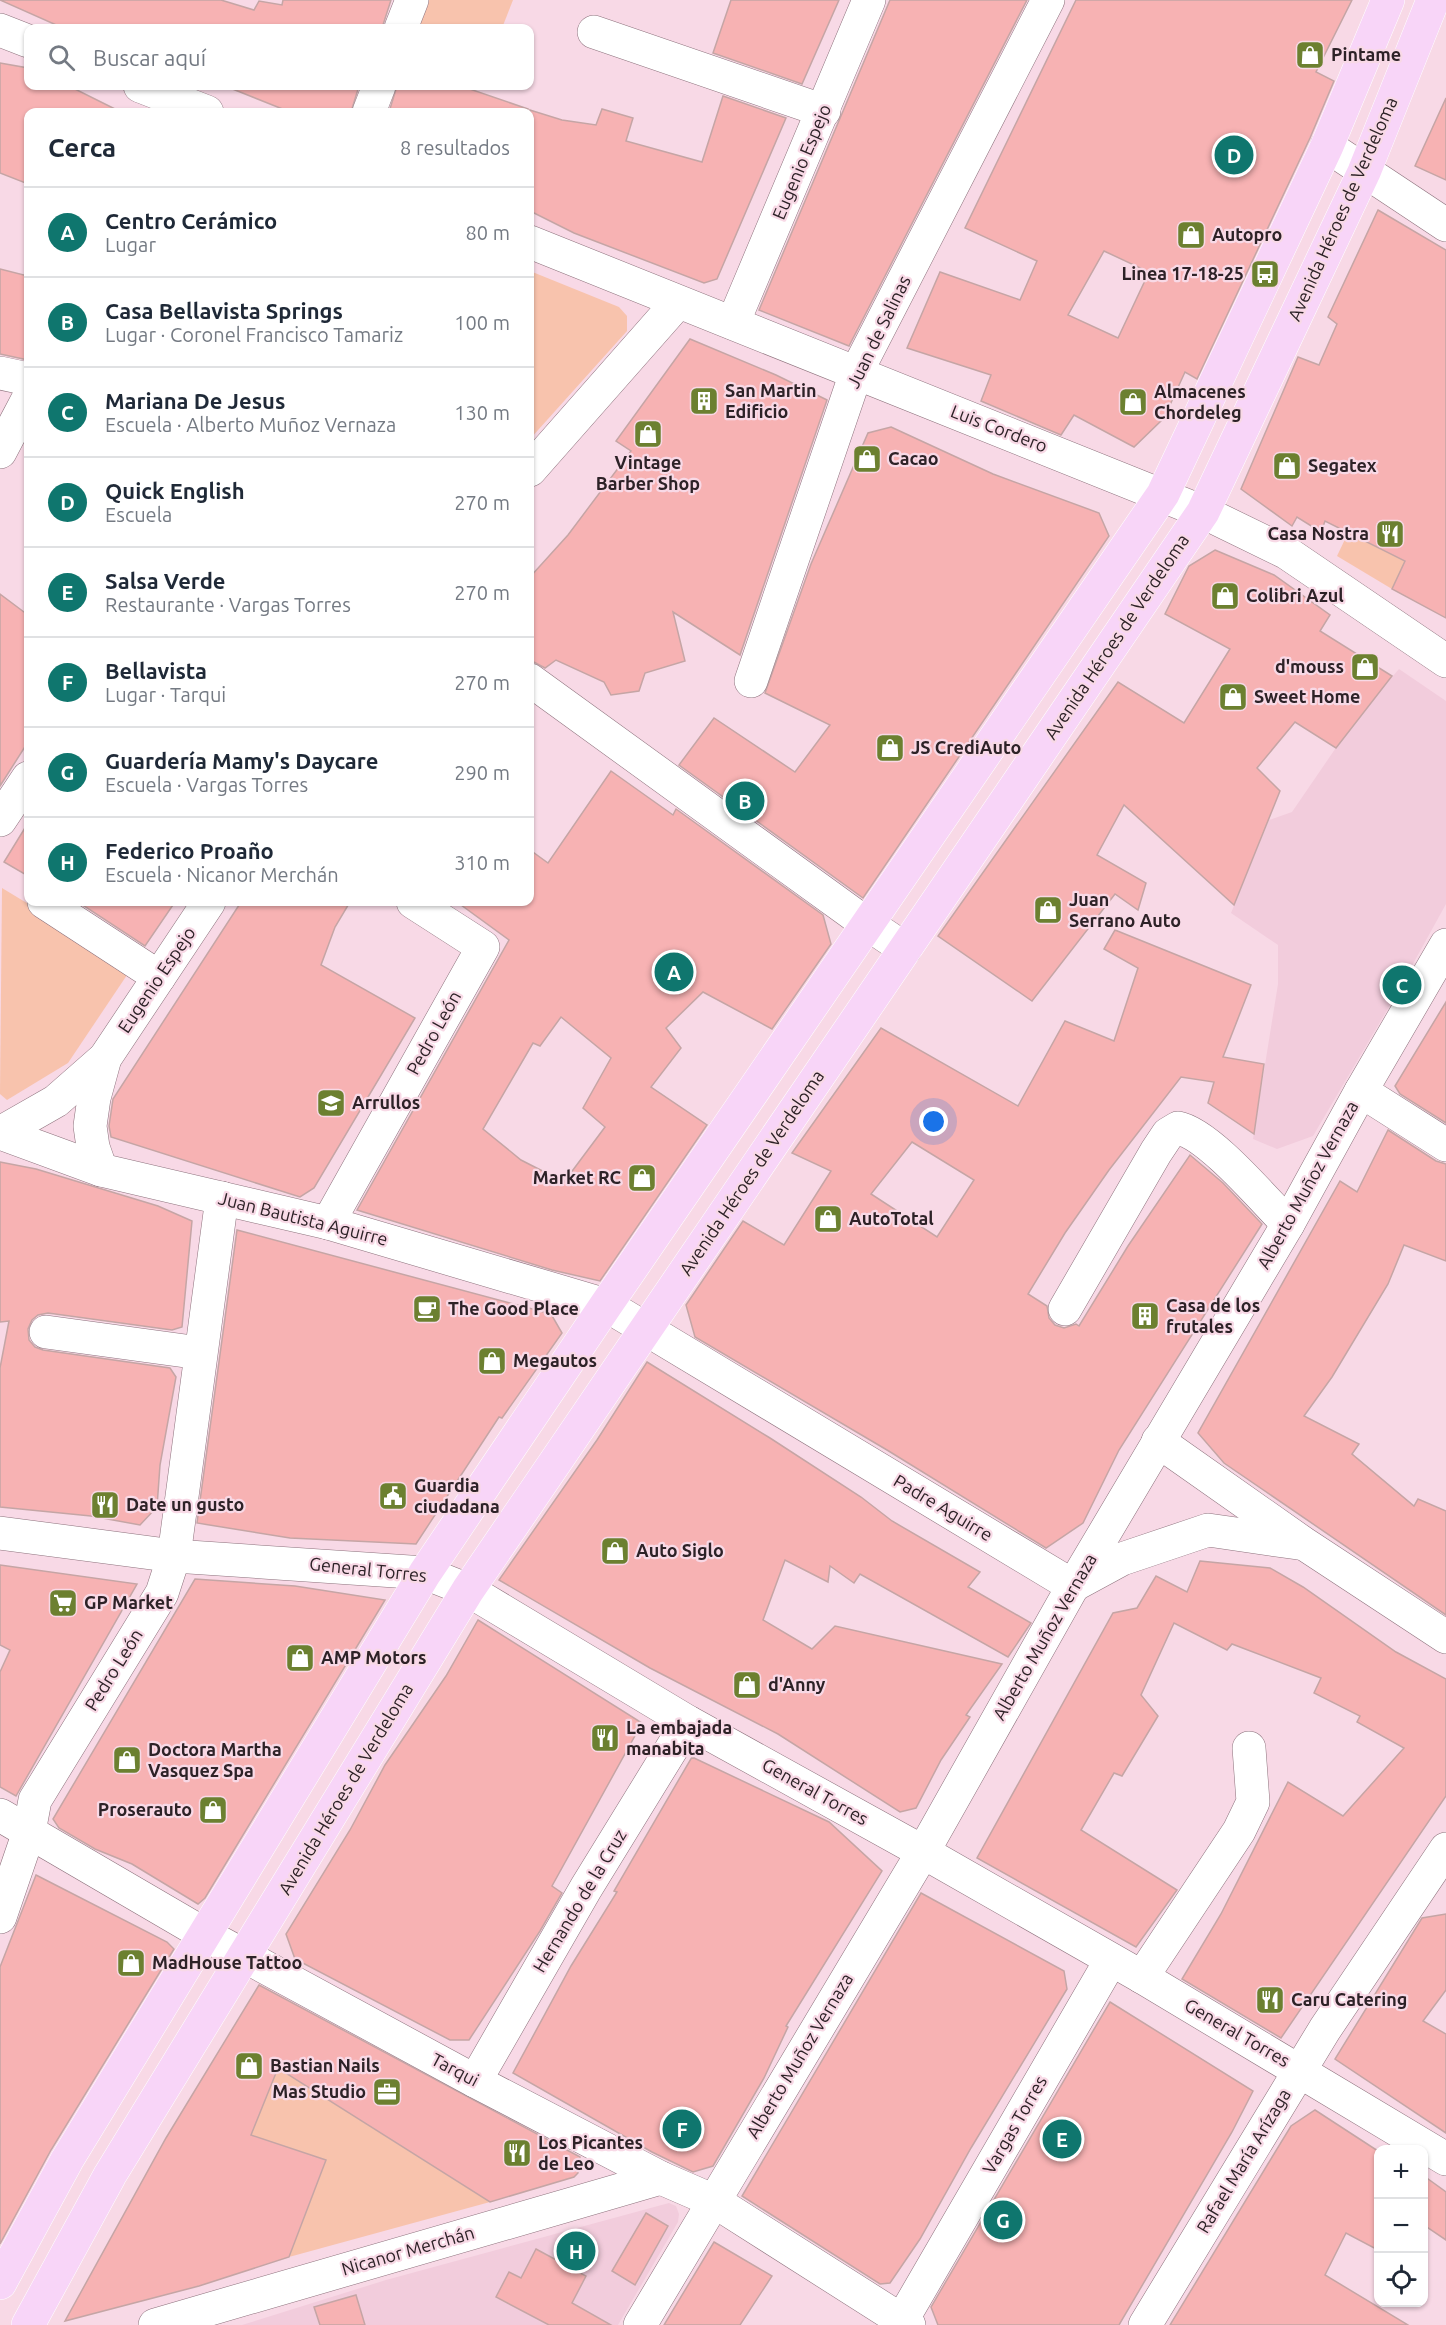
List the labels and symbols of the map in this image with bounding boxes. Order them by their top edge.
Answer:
shop icon: Pintame [1294,39,1326,71]
place label: Pintame [1331,44,1401,64]
street label: Avenida Héroes de Verdeloma [1284,94,1401,324]
street label: Eugenio Espejo [768,101,834,222]
pin: D [1214,132,1254,178]
shop icon: Autopro [1175,219,1207,251]
place label: Autopro [1212,224,1282,244]
bus stop icon: Linea 17-18-25 [1249,258,1281,290]
place label: Linea 17-18-25 [1121,263,1244,283]
street label: Juan de Salinas [842,272,914,391]
place label: San Martin Edificio [725,380,816,421]
place label: Almacenes Chordeleg [1154,381,1246,422]
building icon: San Martin Edificio [688,385,720,417]
shop icon: Almacenes Chordeleg [1117,386,1149,418]
street label: Luis Cordero [948,400,1051,456]
shop icon: Vintage Barber Shop [632,418,664,450]
shop icon: Cacao [851,443,883,475]
place label: Cacao [888,448,939,468]
shop icon: Segatex [1271,450,1303,482]
place label: Vintage Barber Shop [596,452,700,493]
place label: Segatex [1308,455,1377,475]
restaurant icon: Casa Nostra [1374,518,1406,550]
place label: Casa Nostra [1267,523,1369,543]
street label: Avenida Héroes de Verdeloma [1040,530,1192,743]
shop icon: Colibri Azul [1209,580,1241,612]
place label: Colibri Azul [1246,585,1344,605]
shop icon: d'mouss [1349,651,1381,683]
place label: d'mouss [1275,656,1344,676]
shop icon: Sweet Home [1217,681,1249,713]
place label: Sweet Home [1254,686,1360,706]
shop icon: JS CrediAuto [874,732,906,764]
place label: JS CrediAuto [911,737,1021,757]
pin: B [726,778,764,824]
place label: Juan Serrano Auto [1069,889,1181,930]
shop icon: Juan Serrano Auto [1032,894,1064,926]
street label: Eugenio Espejo [113,923,199,1036]
pin: A [654,950,694,994]
pin: C [1382,962,1422,1008]
street label: Pedro León [402,987,464,1078]
street label: Avenida Héroes de Verdeloma [675,1066,827,1279]
school or university icon: Arrullos [315,1087,347,1119]
place label: Arrullos [352,1092,420,1112]
street label: Alberto Muñoz Vernaza [1253,1097,1362,1272]
your location [919,1107,948,1136]
shop icon: Market RC [626,1162,658,1194]
place label: Market RC [533,1167,621,1187]
street label: Juan Bautista Aguirre [217,1187,390,1249]
shop icon: AutoTotal [812,1203,844,1235]
place label: AutoTotal [849,1208,934,1228]
cafe icon: The Good Place [411,1293,443,1325]
place label: Casa de los frutales [1166,1295,1260,1336]
place label: The Good Place [448,1298,579,1318]
building icon: Casa de los frutales [1129,1300,1161,1332]
shop icon: Megautos [476,1345,508,1377]
place label: Megautos [513,1350,597,1370]
street label: Padre Aguirre [891,1470,996,1544]
place label: Guardia ciudadana [414,1475,500,1516]
public building icon: Guardia ciudadana [377,1480,409,1512]
restaurant icon: Date un gusto [89,1489,121,1521]
place label: Date un gusto [126,1494,244,1514]
shop icon: Auto Siglo [599,1535,631,1567]
place label: Auto Siglo [636,1540,724,1560]
street label: Alberto Muñoz Vernaza [988,1550,1100,1723]
street label: General Torres [308,1553,428,1585]
supermarket icon: GP Market [47,1587,79,1619]
place label: GP Market [84,1592,173,1612]
street label: Pedro León [80,1625,146,1714]
shop icon: AMP Motors [284,1642,316,1674]
place label: AMP Motors [321,1647,426,1667]
shop icon: d'Anny [731,1669,763,1701]
place label: d'Anny [768,1674,826,1694]
street label: Avenida Héroes de Verdeloma [274,1679,416,1898]
place label: La embajada manabita [626,1717,732,1758]
restaurant icon: La embajada manabita [589,1722,621,1754]
place label: Doctora Martha Vasquez Spa [148,1739,282,1780]
shop icon: Doctora Martha Vasquez Spa [111,1744,143,1776]
street label: General Torres [759,1754,872,1829]
shop icon: Proserauto [197,1794,229,1826]
place label: Proserauto [98,1799,192,1819]
street label: Hernando de la Cruz [528,1825,630,1976]
shop icon: MadHouse Tattoo [115,1947,147,1979]
place label: MadHouse Tattoo [152,1952,302,1972]
street label: Alberto Muñoz Vernaza [742,1969,856,2142]
restaurant icon: Caru Catering [1254,1984,1286,2016]
place label: Caru Catering [1291,1989,1407,2009]
street label: General Torres [1181,1994,1294,2070]
street label: Tarqui [428,2048,482,2090]
shop icon: Bastian Nails [233,2050,265,2082]
place label: Bastian Nails [270,2055,380,2075]
street label: Vargas Torres [978,2072,1050,2177]
office icon: Mas Studio [371,2076,403,2108]
place label: Mas Studio [272,2081,366,2101]
street label: Rafael María Arízaga [1192,2085,1294,2236]
pin: F [662,2106,702,2152]
pin: E [1042,2116,1082,2162]
place label: Los Picantes de Leo [538,2132,643,2173]
restaurant icon: Los Picantes de Leo [501,2137,533,2169]
pin: G [984,2198,1022,2242]
street label: Nicanor Merchán [339,2222,476,2279]
pin: H [556,2228,596,2274]

